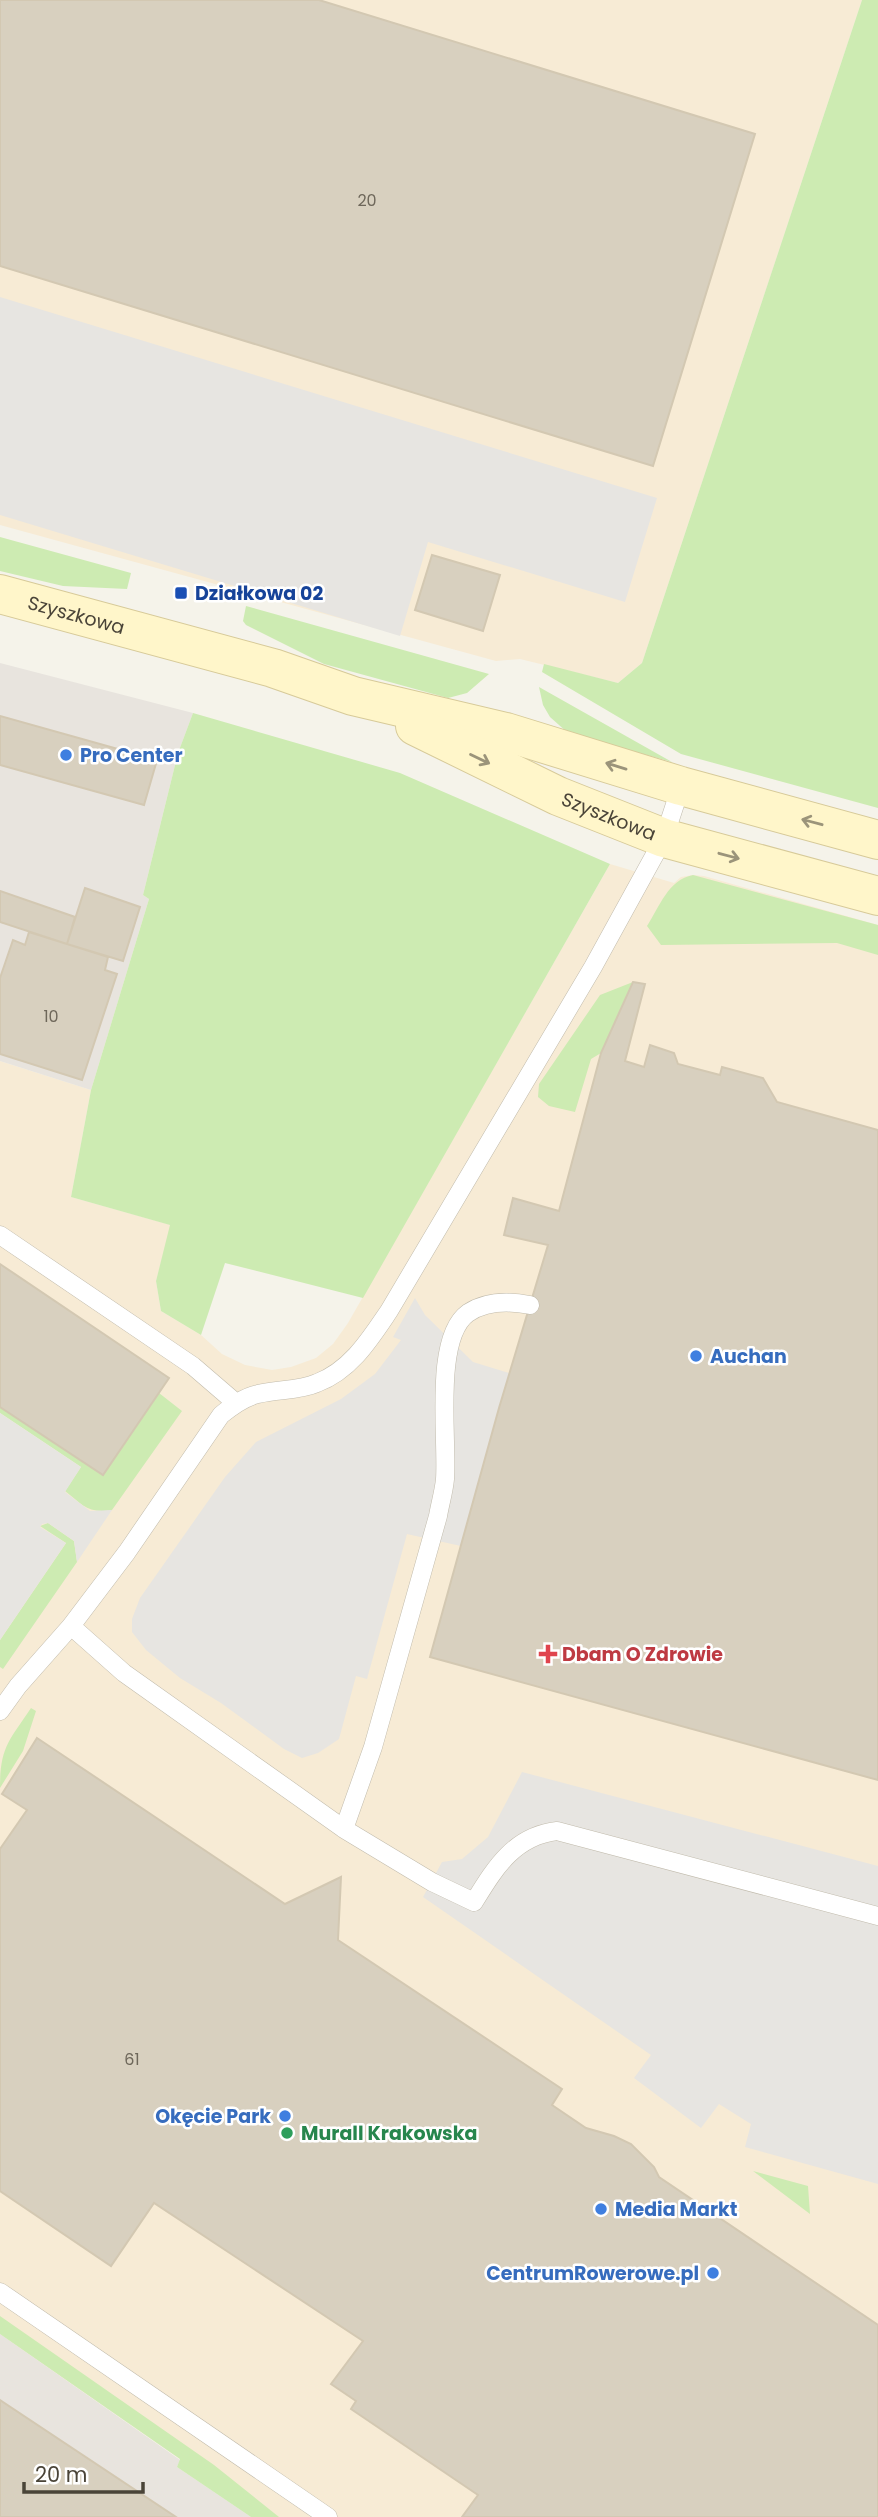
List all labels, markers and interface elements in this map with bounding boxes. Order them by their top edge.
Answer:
house number: 20 [357,189,377,212]
place label: Działkowa 02 [195,580,323,607]
marker: Działkowa 02 [173,585,189,601]
street label: Szyszkowa [25,589,128,641]
place label: Pro Center [80,742,183,769]
marker: Pro Center [58,747,74,763]
one-way arrow [469,752,490,766]
one-way arrow [605,759,627,772]
street label: Szyszkowa [558,786,660,848]
one-way arrow [801,815,824,828]
one-way arrow [718,850,740,863]
house number: 10 [43,1005,59,1028]
place label: Auchan [710,1343,787,1370]
marker: Auchan [688,1348,704,1364]
place label: Dbam O Zdrowie [562,1641,723,1668]
marker: Dbam O Zdrowie [540,1646,556,1662]
house number: 61 [124,2048,140,2071]
place label: Okęcie Park [155,2103,271,2130]
marker: Okęcie Park [277,2108,293,2124]
place label: Murall Krakowska [301,2120,477,2147]
marker: Murall Krakowska [279,2125,295,2141]
place label: Media Markt [615,2196,738,2223]
marker: Media Markt [593,2201,609,2217]
place label: CentrumRowerowe.pl [486,2260,699,2287]
marker: CentrumRowerowe.pl [705,2265,721,2281]
scale bar [24,2450,144,2494]
text: 20 m [35,2460,88,2489]

